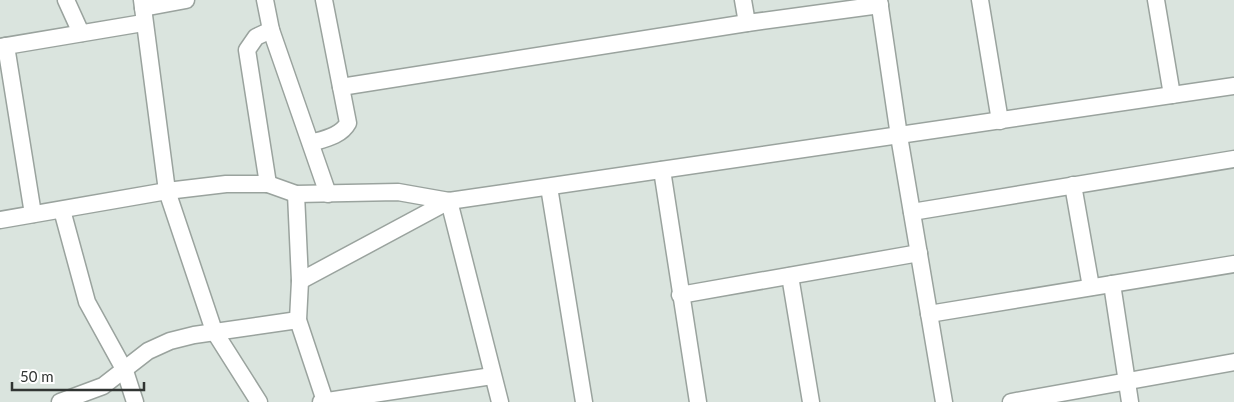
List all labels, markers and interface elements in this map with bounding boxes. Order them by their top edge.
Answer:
scale bar [12,360,145,392]
text: 50 m [20,367,54,385]

